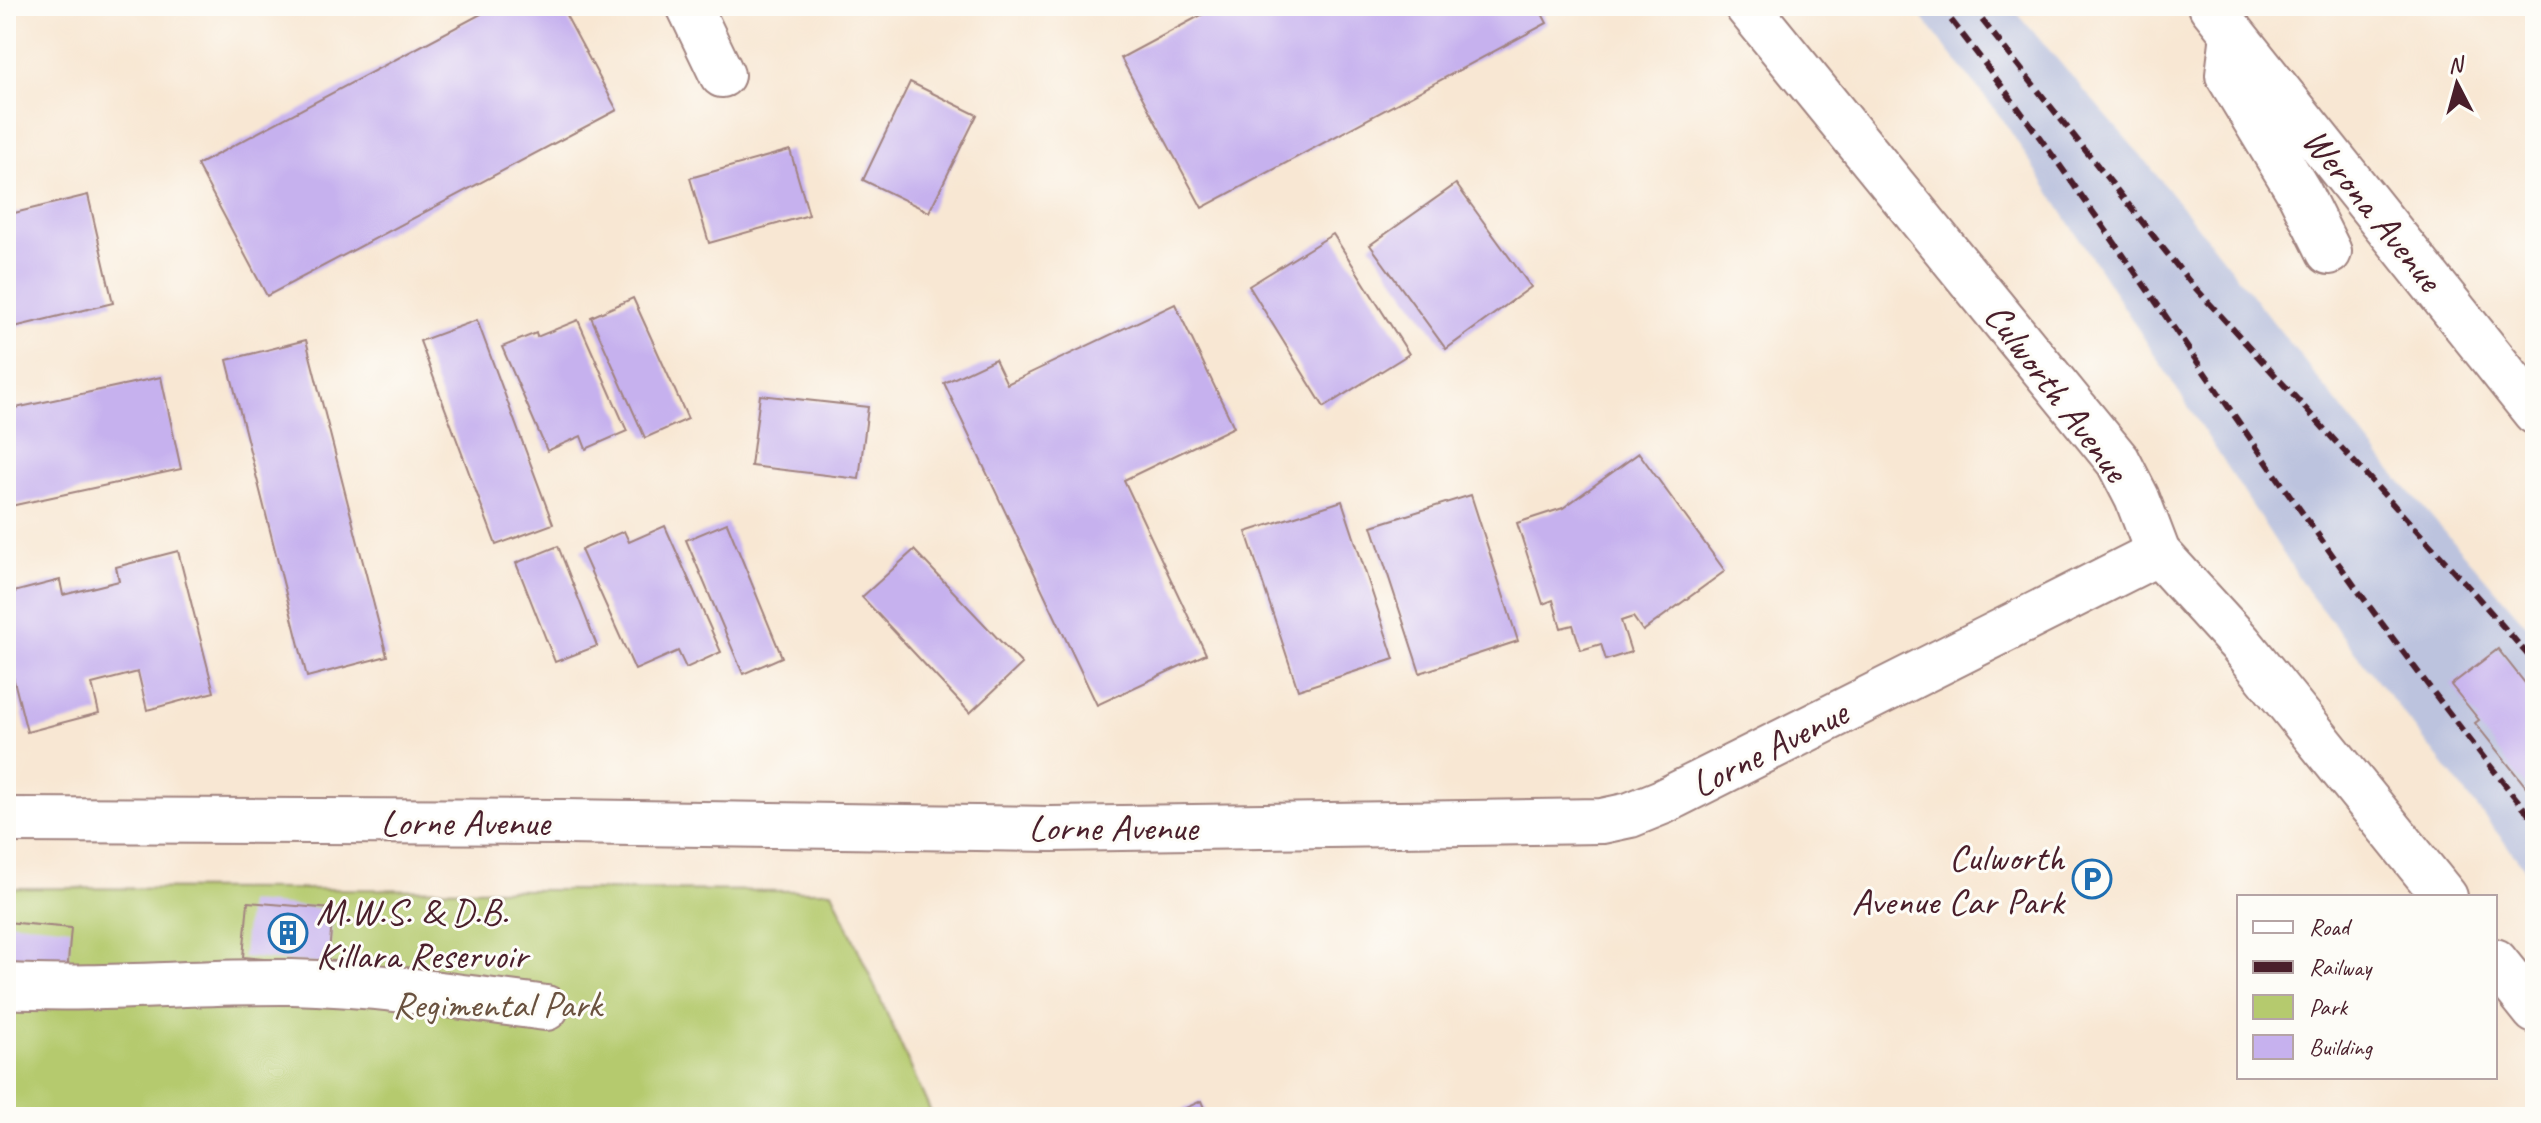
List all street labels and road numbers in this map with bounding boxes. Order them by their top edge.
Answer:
street label: Werona Avenue [2292,118,2454,303]
street label: Culworth Avenue [1974,294,2141,493]
street label: Lorne Avenue [1683,688,1858,808]
street label: Lorne Avenue [380,799,552,846]
street label: Lorne Avenue [1028,804,1200,851]

